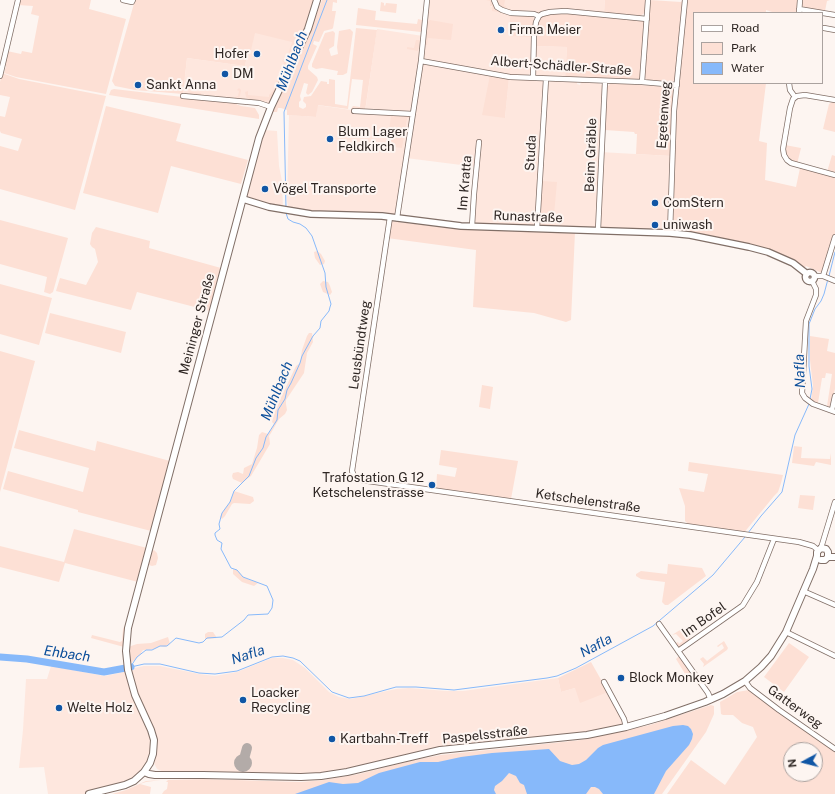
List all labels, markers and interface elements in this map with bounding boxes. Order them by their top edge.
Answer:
legend [693,12,823,84]
text: Road [731,21,759,35]
place label: Firma Meier [509,22,581,38]
marker: Firma Meier [496,25,506,35]
water label: Mühlbach [273,29,311,93]
text: Park [731,41,757,55]
place label: Hofer [215,46,249,62]
marker: Hofer [252,49,262,59]
street label: Albert-Schädler-Straße [490,53,632,79]
text: Water [731,61,764,75]
place label: DM [233,66,254,82]
marker: DM [220,69,230,79]
place label: Sankt Anna [146,77,216,93]
marker: Sankt Anna [133,80,143,90]
street label: Egetenweg [654,81,674,149]
street label: Beim Gräble [582,118,600,192]
place label: Blum Lager Feldkirch [338,124,407,155]
marker: Blum Lager Feldkirch [325,134,335,144]
street label: Studa [522,135,540,171]
street label: Im Kratta [455,155,475,211]
place label: Vögel Transporte [273,181,376,197]
marker: Vögel Transporte [260,184,270,194]
place label: ComStern [663,195,724,211]
marker: ComStern [650,198,660,208]
street label: Runastraße [493,208,563,226]
place label: uniwash [663,217,713,233]
marker: uniwash [650,220,660,230]
street label: Meininger Straße [176,272,218,376]
street label: Leusbündtweg [346,299,374,391]
water label: Nafla [791,354,809,388]
water label: Mühlbach [258,359,296,423]
place label: Trafostation G 12 Ketschelenstrasse [313,470,424,501]
marker: Trafostation G 12 Ketschelenstrasse [427,480,437,490]
street label: Ketschelenstraße [534,486,642,516]
street label: Im Bofel [679,599,729,641]
water label: Nafla [577,631,615,661]
water label: Ehbach [43,642,91,666]
water label: Nafla [229,642,267,668]
place label: Block Monkey [629,670,714,686]
marker: Block Monkey [616,673,626,683]
street label: Gatterweg [765,682,825,732]
place label: Loacker Recycling [251,685,310,716]
marker: Loacker Recycling [238,695,248,705]
place label: Welte Holz [67,700,133,716]
marker: Welte Holz [54,703,64,713]
street label: Paspelsstraße [442,723,528,747]
place label: Kartbahn-Treff [340,731,428,747]
marker: Kartbahn-Treff [327,734,337,744]
north arrow [783,742,823,782]
text: N [786,758,799,768]

